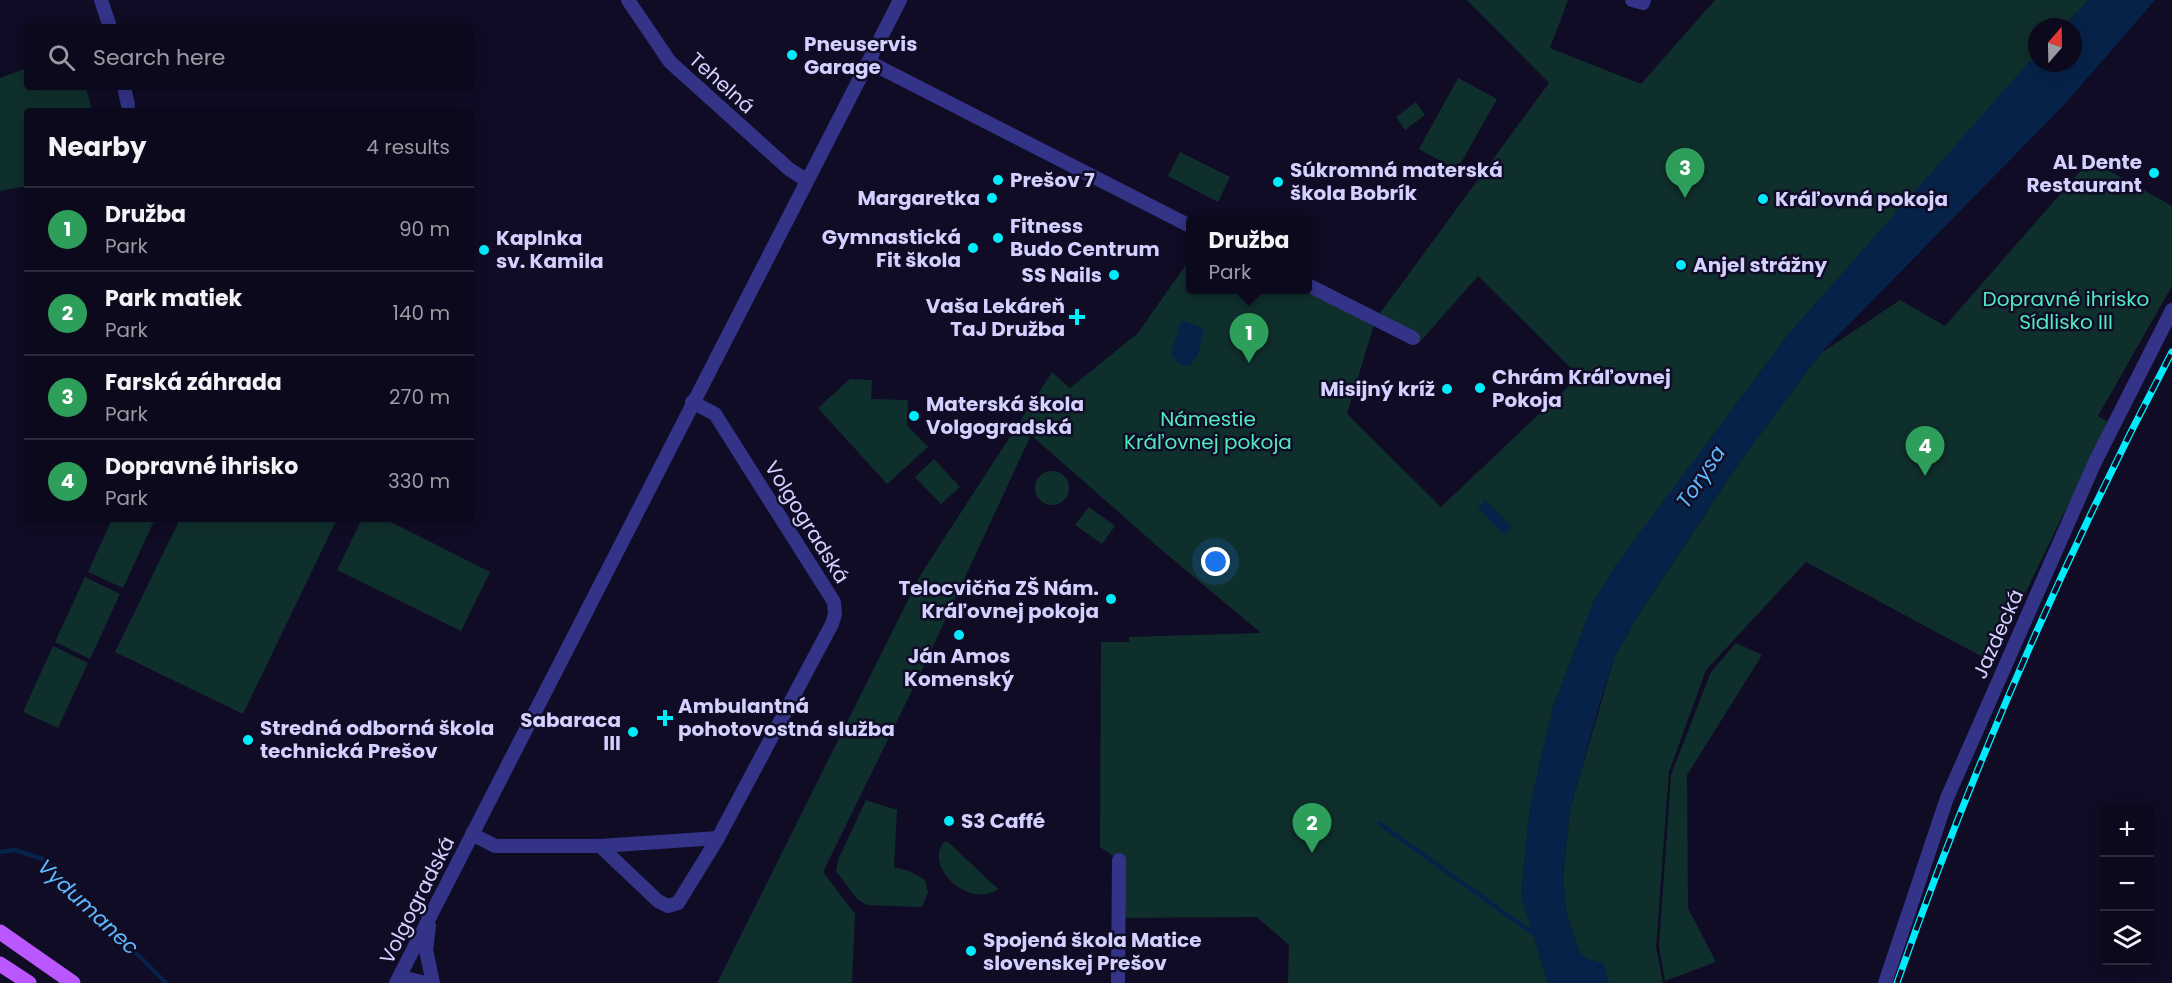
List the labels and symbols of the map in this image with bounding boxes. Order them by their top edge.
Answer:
north arrow [2028,18,2082,72]
place label: Pneuservis Garage [804,30,917,81]
street label: Tehelná [683,46,761,120]
marker: Pneuservis Garage [785,48,799,62]
pin: 3 [1666,148,1704,198]
place label: AL Dente Restaurant [2027,148,2142,199]
place label: Súkromná materská škola Bobrík [1290,156,1503,207]
place label: Prešov 7 [1010,166,1095,194]
marker: AL Dente Restaurant [2147,166,2161,180]
marker: Prešov 7 [991,173,1005,187]
marker: Súkromná materská škola Bobrík [1271,175,1285,189]
place label: Margaretka [857,184,980,212]
place label: Kráľovná pokoja [1775,185,1948,213]
marker: Margaretka [985,191,999,205]
marker: Kráľovná pokoja [1756,192,1770,206]
place label: Fitness Budo Centrum [1010,212,1160,263]
place label: Gymnastická Fit škola [822,223,961,274]
place label: Kaplnka sv. Kamila [496,224,604,275]
marker: Fitness Budo Centrum [991,231,1005,245]
marker: Gymnastická Fit škola [966,241,980,255]
marker: Kaplnka sv. Kamila [477,243,491,257]
place label: Anjel strážny [1693,251,1827,279]
marker: Anjel strážny [1674,258,1688,272]
place label: SS Nails [1022,261,1102,289]
marker: SS Nails [1107,268,1121,282]
park label: Dopravné ihrisko Sídlisko III [1983,285,2149,336]
place label: Vaša Lekáreň TaJ Družba [926,292,1065,343]
marker: Vaša Lekáreň TaJ Družba [1070,310,1084,324]
pin: 1 [1230,314,1268,363]
place label: Chrám Kráľovnej Pokoja [1492,363,1671,414]
place label: Misijný kríž [1320,375,1435,403]
marker: Chrám Kráľovnej Pokoja [1473,381,1487,395]
marker: Misijný kríž [1440,382,1454,396]
place label: Materská škola Volgogradská [926,390,1084,441]
park label: Námestie Kráľovnej pokoja [1124,405,1292,456]
marker: Materská škola Volgogradská [907,409,921,423]
pin: 4 [1906,426,1944,476]
water label: Torysa [1669,440,1732,514]
street label: Volgogradská [758,455,856,589]
your location [1201,547,1230,576]
place label: Telocvičňa ZŠ Nám. Kráľovnej pokoja [898,574,1099,625]
street label: Jazdecká [1966,585,2030,683]
marker: Telocvičňa ZŠ Nám. Kráľovnej pokoja [1104,592,1118,606]
marker: Ján Amos Komenský [952,628,966,642]
place label: Ján Amos Komenský [904,642,1014,693]
place label: Ambulantná pohotovostná služba [678,692,895,743]
place label: Sabaraca III [520,706,621,757]
marker: Ambulantná pohotovostná služba [656,709,674,727]
place label: Stredná odborná škola technická Prešov [260,714,494,765]
marker: Sabaraca III [626,725,640,739]
marker: Stredná odborná škola technická Prešov [241,733,255,747]
pin: 2 [1292,804,1332,853]
place label: S3 Caffé [961,807,1045,835]
marker: S3 Caffé [942,814,956,828]
street label: Volgogradská [373,831,461,969]
water label: Vydumanec [31,852,145,961]
place label: Spojená škola Matice slovenskej Prešov [983,926,1201,977]
marker: Spojená škola Matice slovenskej Prešov [964,944,978,958]

